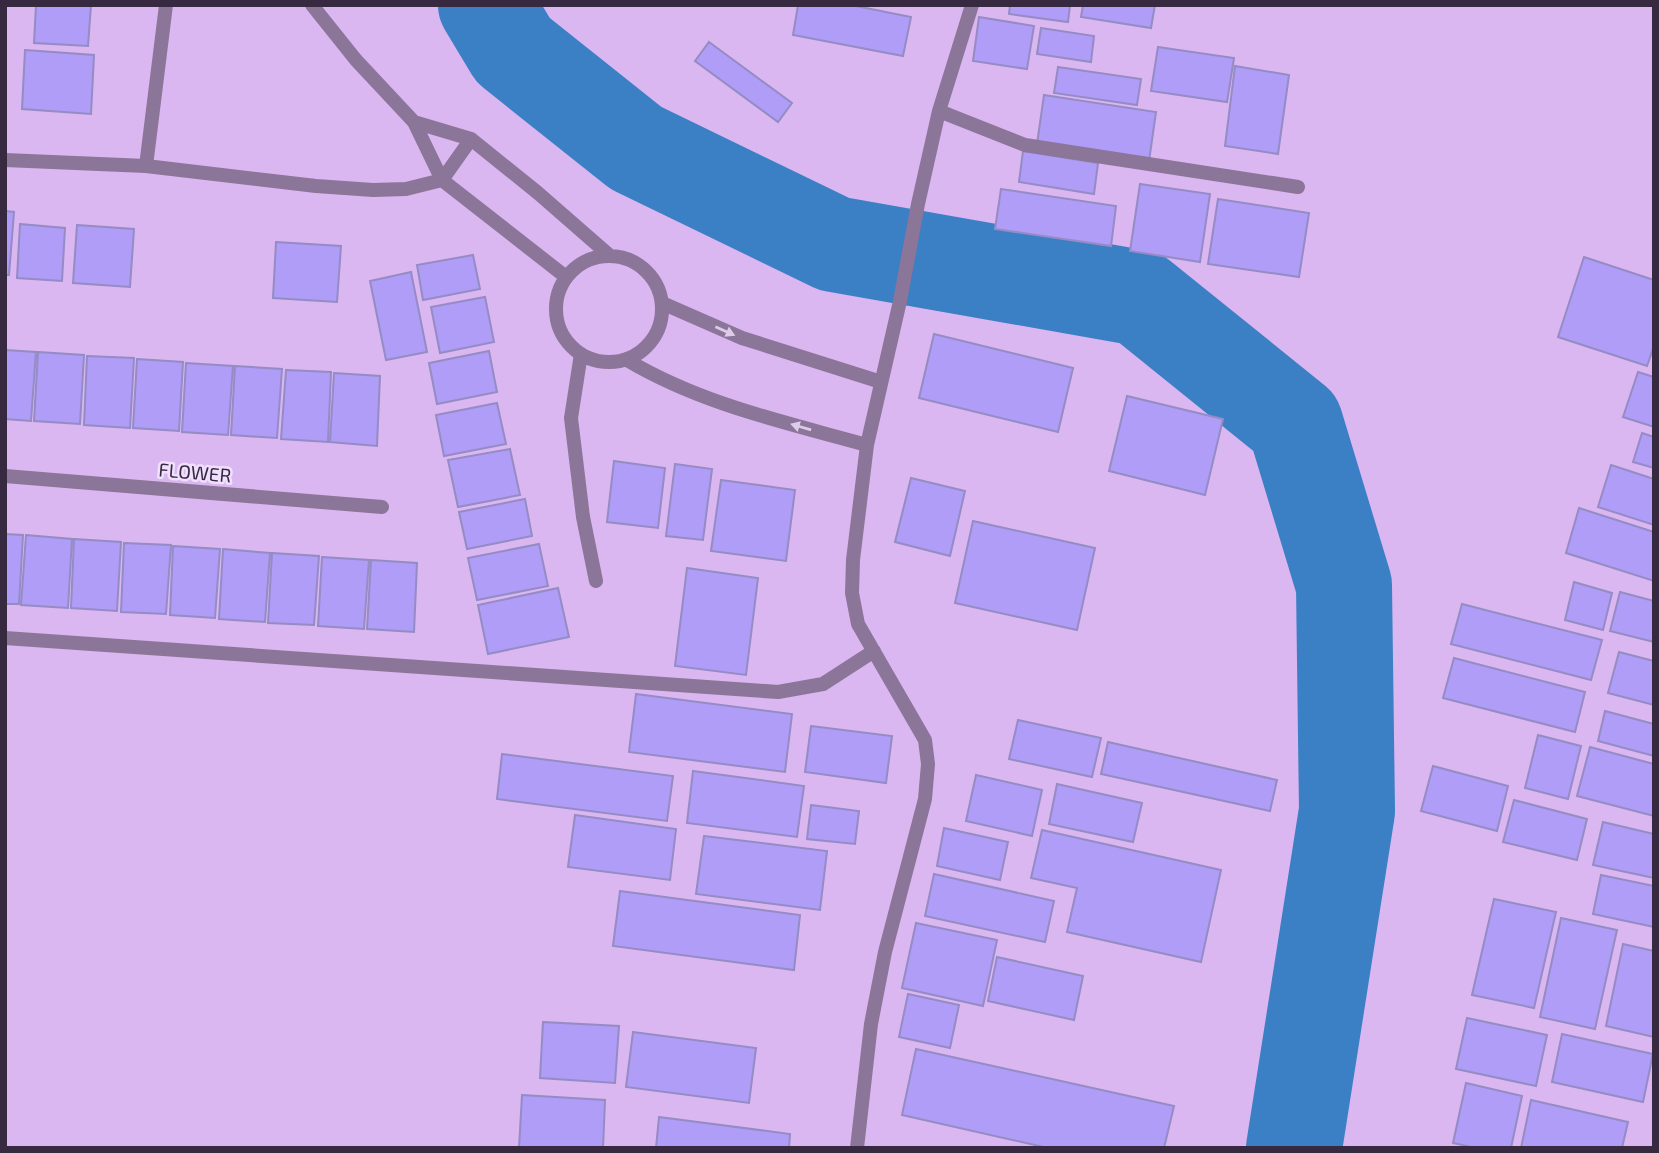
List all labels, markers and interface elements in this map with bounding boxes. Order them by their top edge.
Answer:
one-way arrow [715,325,735,337]
one-way arrow [790,421,812,432]
street label: FLOWER [158,457,232,487]

